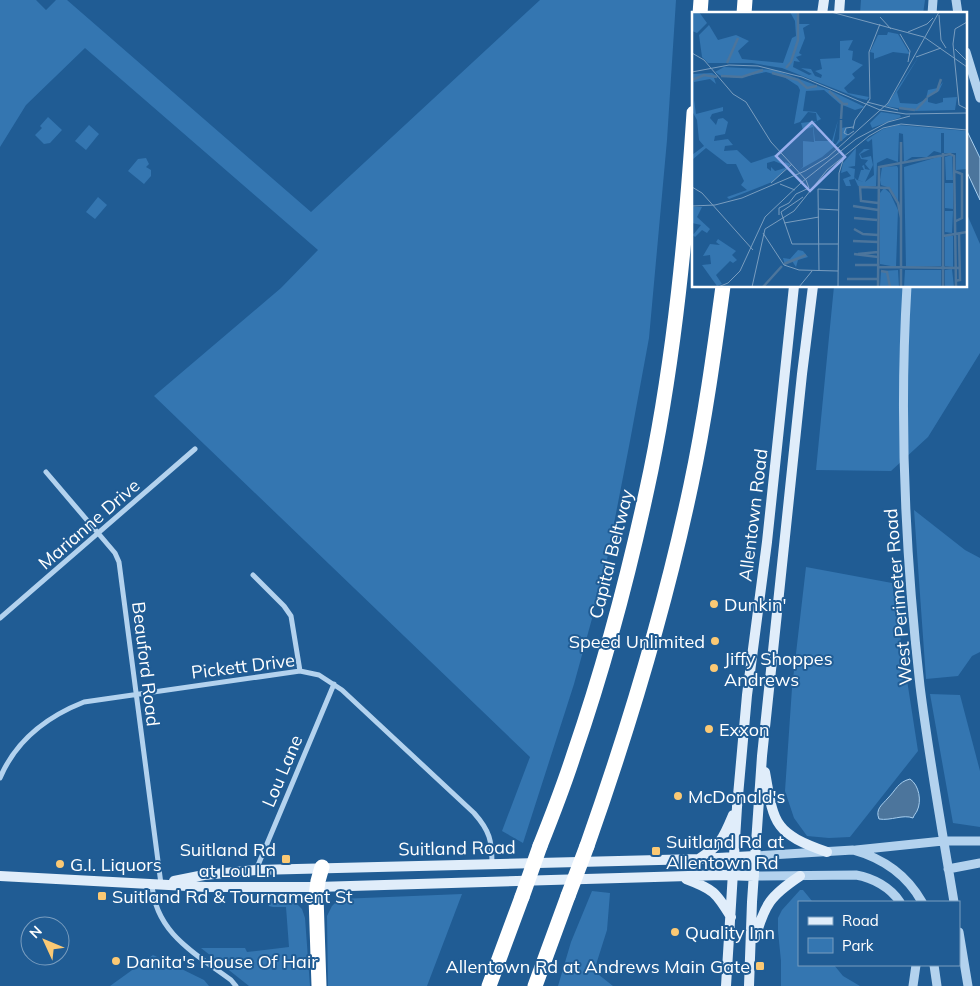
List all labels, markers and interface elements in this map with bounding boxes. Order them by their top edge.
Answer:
inset map [692,12,968,288]
street label: Allentown Road [733,447,773,583]
street label: Marianne Drive [34,474,144,574]
street label: Capital Beltway [584,487,638,621]
street label: West Perimeter Road [879,508,917,686]
place label: Dunkin' [724,593,786,616]
marker: Dunkin' [708,598,720,610]
street label: Beauford Road [127,600,165,728]
place label: Speed Unlimited [569,630,705,653]
marker: Speed Unlimited [709,635,721,647]
place label: Jiffy Shoppes Andrews [724,647,833,691]
street label: Pickett Drive [190,648,296,684]
marker: Jiffy Shoppes Andrews [708,662,720,674]
place label: Exxon [719,718,769,741]
marker: Exxon [703,723,715,735]
street label: Lou Lane [257,732,307,810]
place label: McDonald's [688,785,785,808]
marker: McDonald's [672,790,684,802]
place label: Suitland Rd at Allentown Rd [666,830,784,874]
street label: Suitland Road [398,835,516,861]
place label: Suitland Rd at Lou Ln [180,838,276,882]
marker: Suitland Rd at Allentown Rd [650,845,662,857]
place label: G.I. Liquors [70,853,162,876]
marker: Suitland Rd at Lou Ln [280,853,292,865]
marker: G.I. Liquors [54,858,66,870]
place label: Suitland Rd & Tournament St [112,885,353,908]
marker: Suitland Rd & Tournament St [96,890,108,902]
legend [798,901,960,966]
text: Road [842,911,879,930]
north arrow [20,916,70,966]
place label: Quality Inn [685,921,775,944]
text: N [26,922,46,942]
marker: Quality Inn [669,926,681,938]
text: Park [842,936,874,955]
place label: Danita's House Of Hair [126,950,318,973]
marker: Danita's House Of Hair [110,955,122,967]
place label: Allentown Rd at Andrews Main Gate [446,955,750,978]
marker: Allentown Rd at Andrews Main Gate [754,960,766,972]

